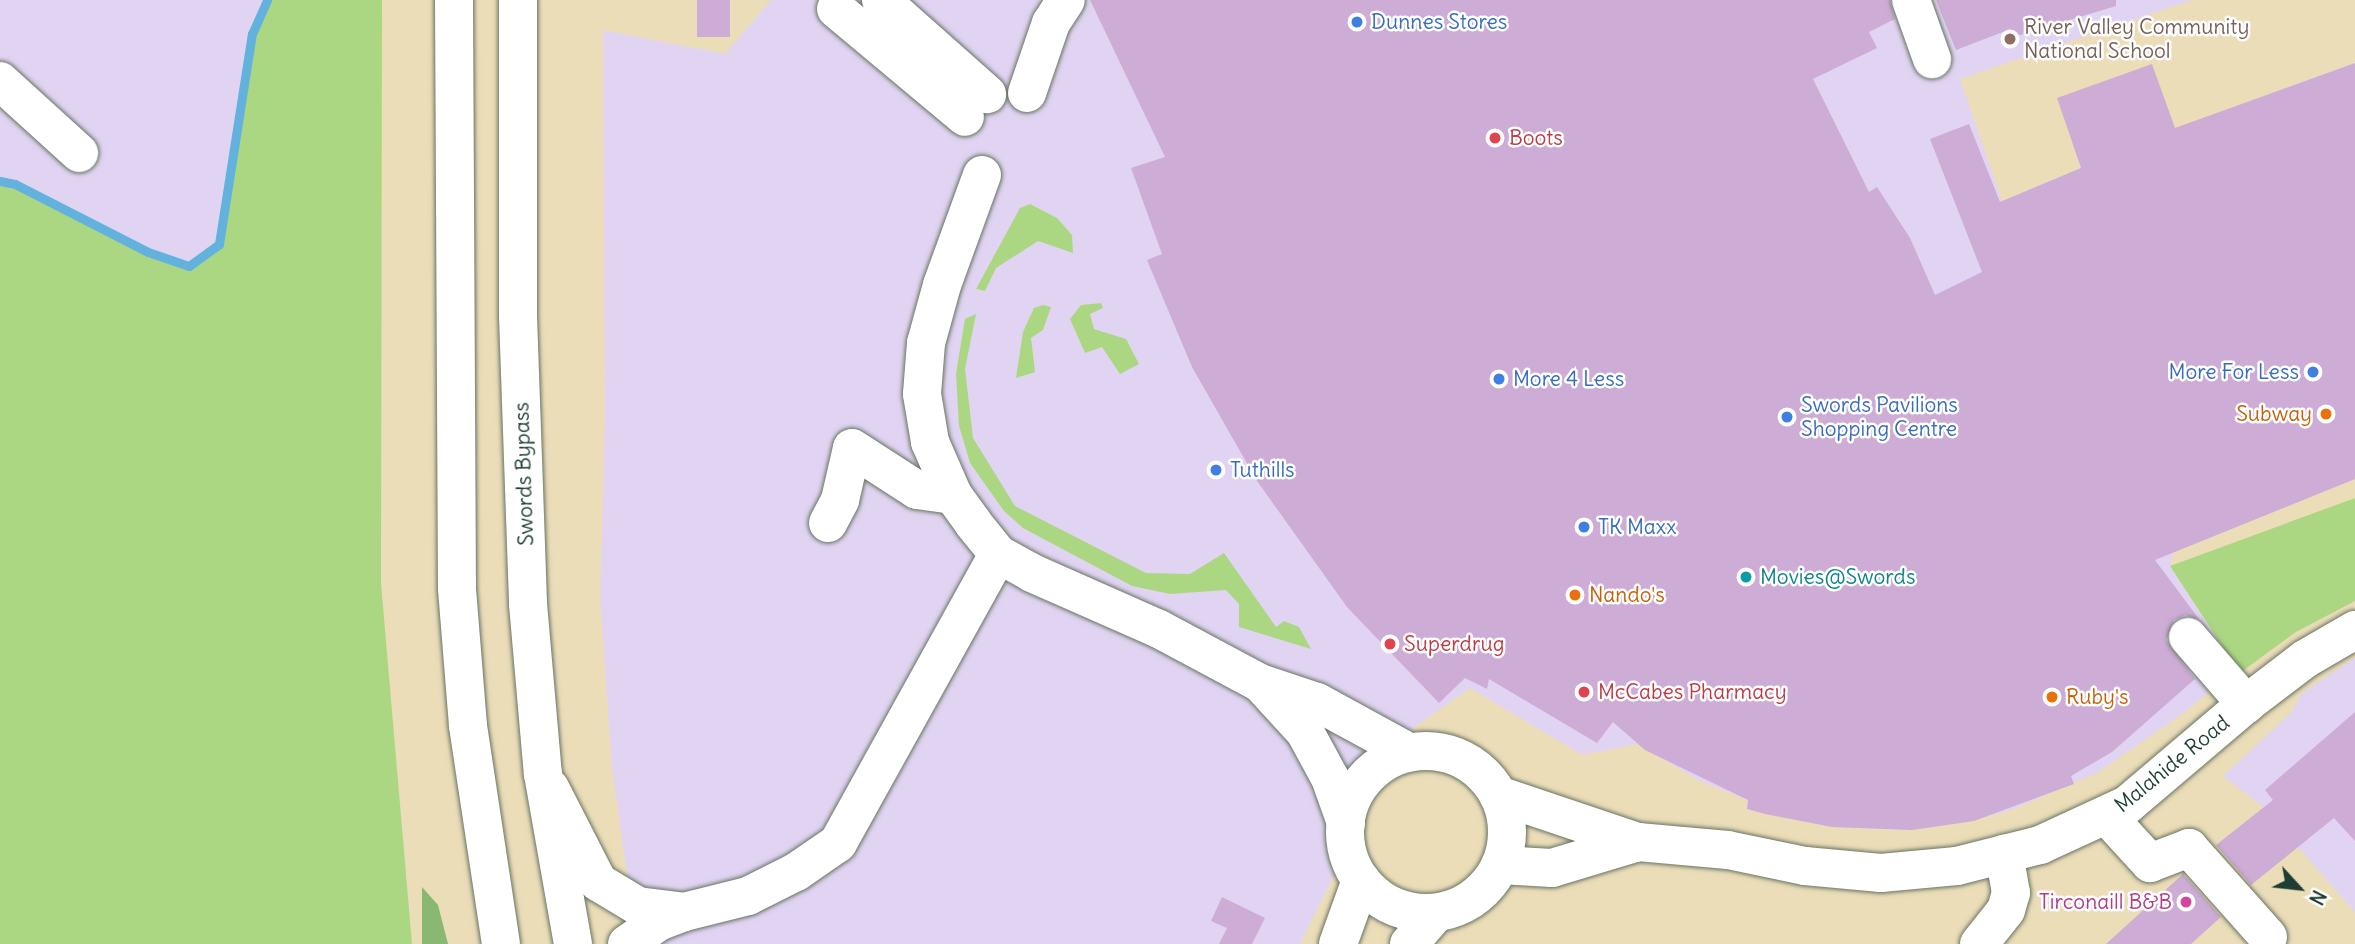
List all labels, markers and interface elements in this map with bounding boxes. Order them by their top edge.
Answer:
place label: Dunnes Stores [1371,9,1507,35]
marker: Dunnes Stores [1349,14,1365,30]
place label: River Valley Community National School [2024,14,2249,64]
marker: River Valley Community National School [2002,31,2018,47]
place label: Boots [1509,125,1563,151]
marker: Boots [1487,130,1503,146]
place label: More For Less [2169,359,2299,385]
marker: More For Less [2305,364,2321,380]
place label: More 4 Less [1513,366,1624,392]
marker: More 4 Less [1491,371,1507,387]
place label: Swords Pavilions Shopping Centre [1801,392,1958,442]
place label: Subway [2236,401,2312,427]
street label: Swords Bypass [509,402,539,546]
marker: Subway [2318,406,2334,422]
marker: Swords Pavilions Shopping Centre [1779,409,1795,425]
place label: Tuthills [1230,457,1295,483]
marker: Tuthills [1208,462,1224,478]
place label: TK Maxx [1598,514,1676,540]
marker: TK Maxx [1576,519,1592,535]
place label: Movies@Swords [1760,564,1915,590]
marker: Movies@Swords [1738,569,1754,585]
place label: Nando's [1589,582,1665,608]
marker: Nando's [1567,587,1583,603]
place label: Superdrug [1404,631,1504,657]
marker: Superdrug [1382,636,1398,652]
place label: McCabes Pharmacy [1598,679,1787,705]
marker: McCabes Pharmacy [1576,684,1592,700]
place label: Ruby's [2066,684,2129,710]
marker: Ruby's [2044,689,2060,705]
street label: Malahide Road [2110,710,2234,818]
north arrow [2264,853,2334,923]
text: N [2304,886,2331,909]
place label: Tirconaill B&B [2039,889,2172,915]
marker: Tirconaill B&B [2178,894,2194,910]

